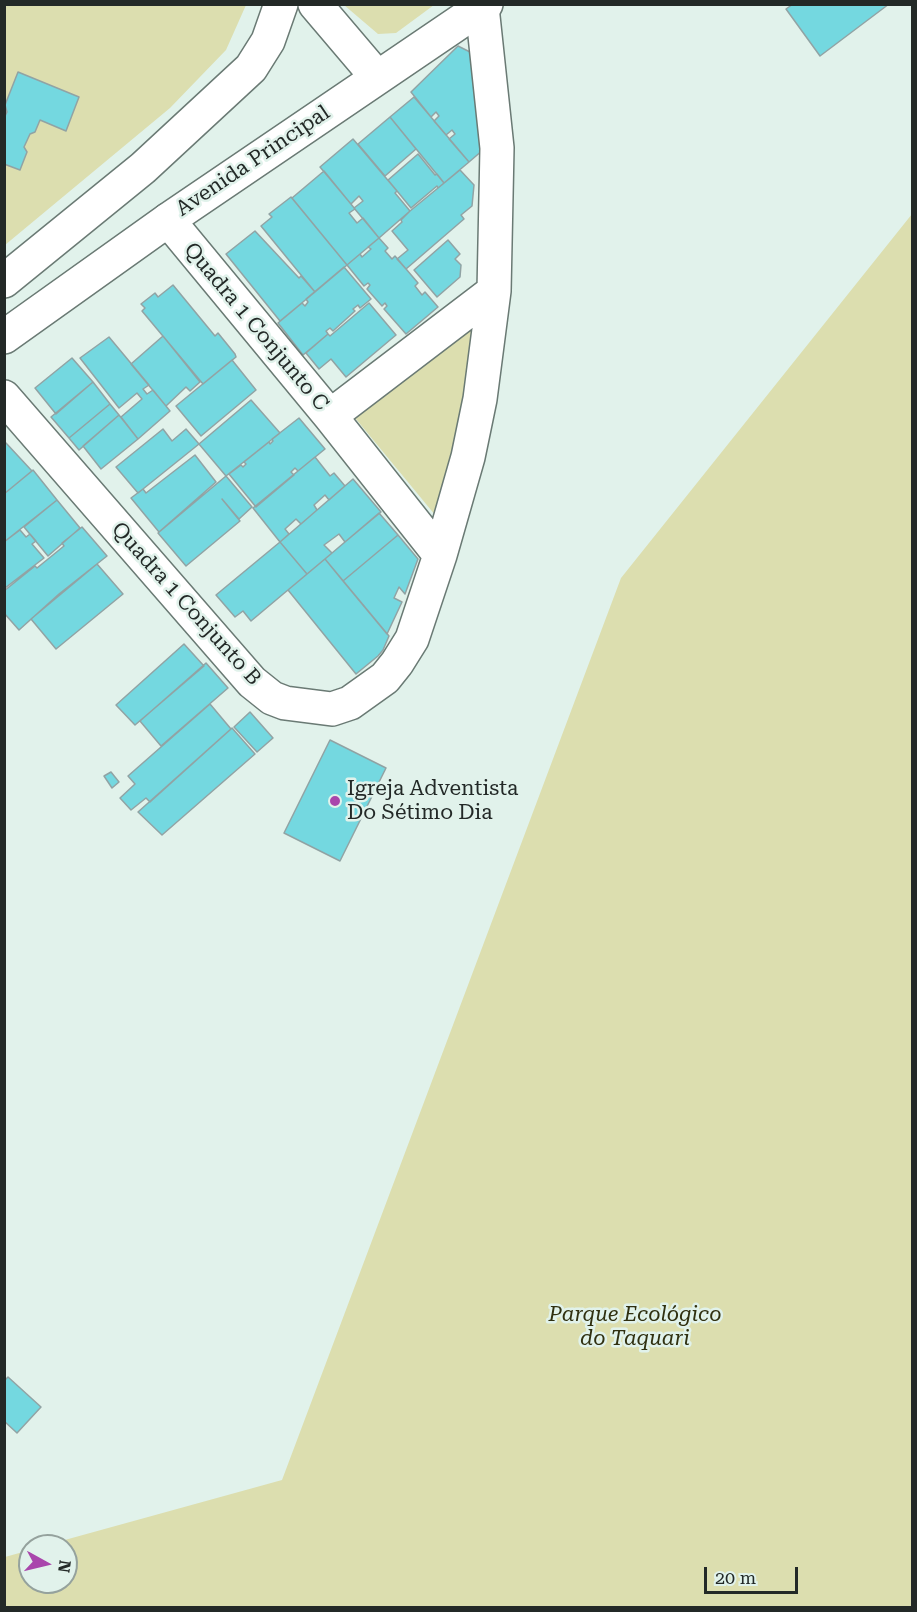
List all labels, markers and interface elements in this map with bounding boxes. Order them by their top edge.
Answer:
street label: Avenida Principal [171,100,335,222]
street label: Quadra 1 Conjunto C [178,238,334,416]
street label: Quadra 1 Conjunto B [106,517,266,691]
place label: Igreja Adventista Do Sétimo Dia [347,776,518,826]
marker: Igreja Adventista Do Sétimo Dia [328,794,342,808]
park label: Parque Ecológico do Taquari [549,1302,721,1352]
north arrow [18,1534,78,1594]
scale bar [707,1555,802,1593]
text: N [54,1559,75,1574]
text: 20 m [715,1567,756,1588]

